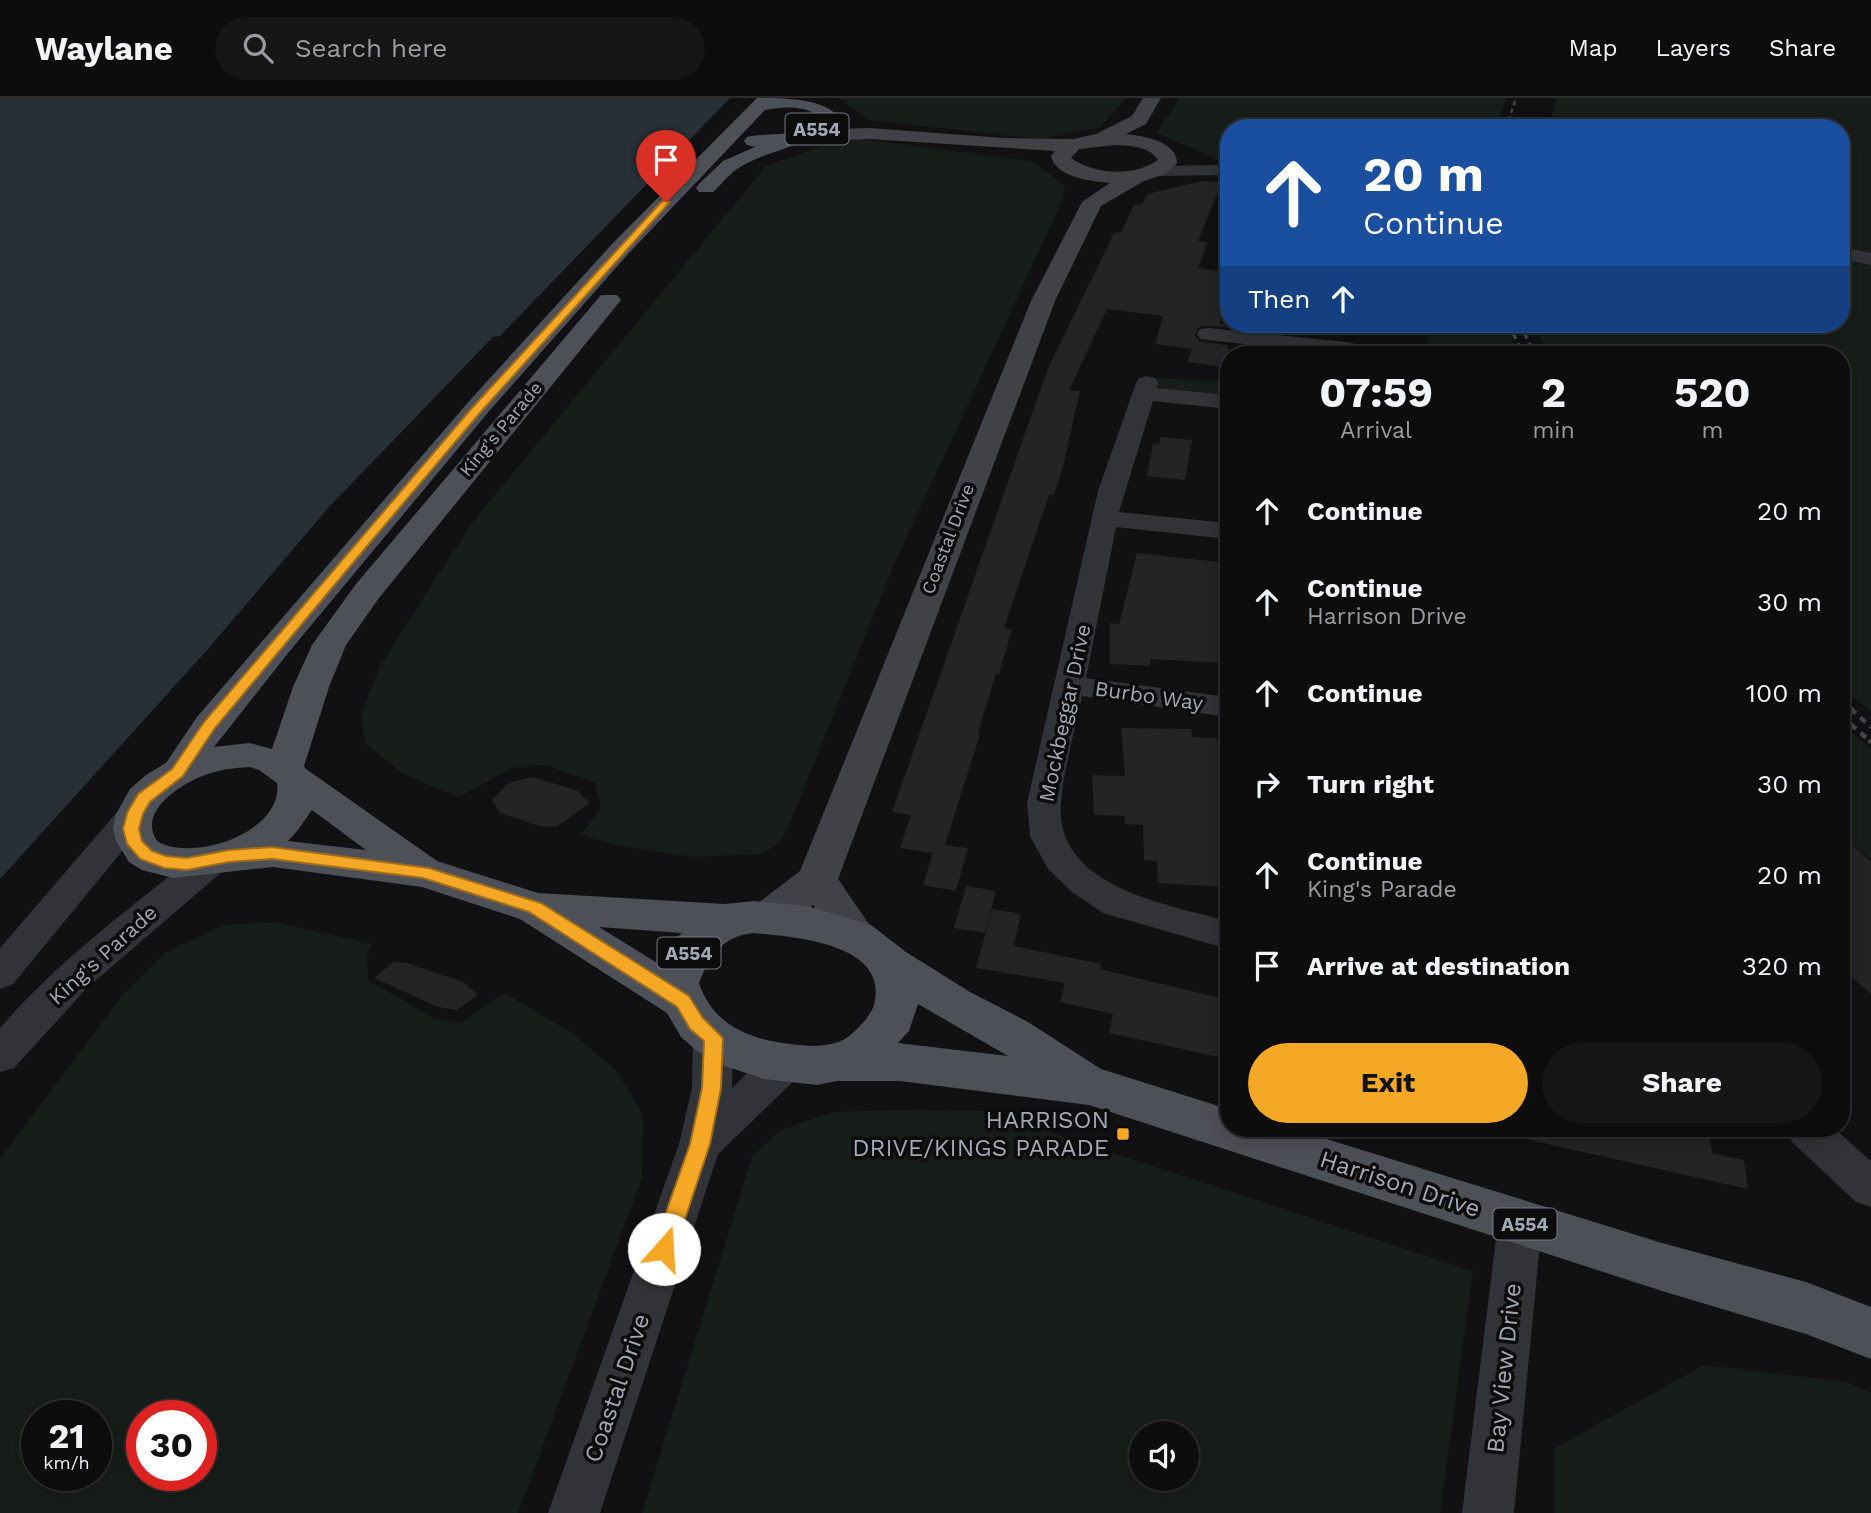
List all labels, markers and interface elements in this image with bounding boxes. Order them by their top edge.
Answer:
search box [215,17,705,80]
text: Waylane [35,29,173,68]
icon: search [239,29,277,67]
text: Search here [295,33,447,63]
text: Map [1569,34,1617,62]
text: Layers [1655,34,1731,62]
text: Share [1769,34,1836,62]
road number: A554 [786,114,848,144]
pin [636,130,696,202]
icon: arrive [647,141,685,179]
text: 20 m [1363,145,1484,203]
icon: ahead [1248,147,1339,238]
text: Continue [1363,204,1504,242]
icon: ahead [1324,280,1362,318]
text: Then [1248,284,1310,314]
text: 07:59 [1319,368,1433,417]
text: 2 [1541,368,1566,417]
text: 520 [1674,368,1751,417]
street label: King's Parade [455,377,546,480]
text: Arrival [1340,417,1412,444]
text: min [1532,417,1575,444]
text: m [1701,417,1723,444]
street label: Coastal Drive [917,481,978,597]
icon: ahead [1248,492,1286,530]
text: Continue [1307,496,1423,526]
text: 20 m [1757,496,1822,526]
text: Continue [1307,573,1423,603]
icon: ahead [1248,583,1286,621]
text: 30 m [1757,587,1822,617]
text: Harrison Drive [1307,603,1467,630]
street label: Mockbeggar Drive [1033,622,1096,804]
icon: ahead [1248,674,1286,712]
street label: Burbo Way [1093,676,1205,715]
text: Continue [1307,678,1423,708]
text: 100 m [1746,678,1822,708]
icon: right [1248,765,1286,803]
text: Turn right [1307,769,1434,799]
text: 30 m [1757,769,1822,799]
text: Continue [1307,846,1423,876]
icon: ahead [1248,856,1286,894]
text: 20 m [1757,860,1822,890]
text: King's Parade [1307,876,1457,903]
street label: King's Parade [43,900,162,1010]
road number: A554 [658,938,720,968]
icon: arrive [1248,947,1286,985]
text: Arrive at destination [1307,951,1570,981]
text: 320 m [1742,951,1822,981]
button: Exit [1248,1043,1528,1123]
button: Share [1542,1043,1822,1123]
place label: HARRISON DRIVE/KINGS PARADE [852,1106,1109,1162]
marker: HARRISON DRIVE/KINGS PARADE [1115,1126,1131,1142]
street label: Harrison Drive [1316,1145,1484,1223]
road number: A554 [1494,1208,1556,1240]
position arrow [627,1212,701,1286]
street label: Bay View Drive [1481,1282,1527,1454]
street label: Coastal Drive [579,1310,655,1466]
speed limit sign: 30 [126,1400,217,1491]
text: 21 [49,1415,84,1457]
map controls [1129,1421,1199,1491]
button: sound [1129,1421,1199,1491]
text: km/h [43,1452,90,1473]

